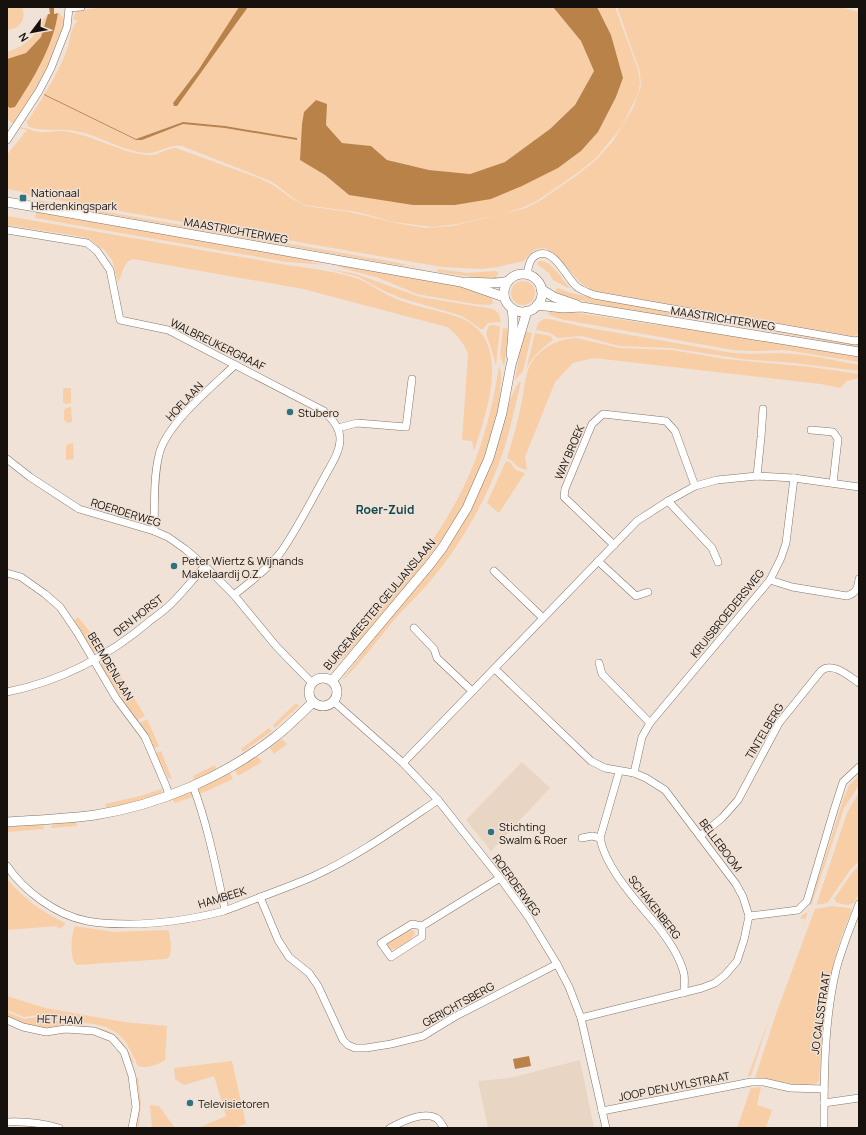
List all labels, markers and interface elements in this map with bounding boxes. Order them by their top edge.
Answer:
north arrow [12,12,52,52]
text: N [15,30,32,45]
place label: Nationaal Herdenkingspark [31,185,118,213]
marker: Nationaal Herdenkingspark [18,193,28,203]
street label: MAASTRICHTERWEG [183,213,289,247]
street label: MAASTRICHTERWEG [670,302,776,334]
street label: WALBREUKERGRAAF [168,314,268,374]
street label: HOFLAAN [162,378,206,424]
place label: Stubero [298,405,340,420]
marker: Stubero [285,407,295,417]
street label: WAY BROEK [551,422,587,482]
street label: ROERDERWEG [89,494,163,530]
district label: Roer-Zuid [356,501,414,518]
street label: BURGEMEESTER GEULJANSLAAN [320,535,438,673]
place label: Peter Wiertz & Wijnands Makelaardij O.Z. [182,553,304,581]
marker: Peter Wiertz & Wijnands Makelaardij O.Z. [169,561,179,571]
street label: KRUISBROEDERSWEG [687,566,767,660]
street label: DEN HORST [110,591,166,639]
street label: BEEMDENLAAN [85,629,137,703]
street label: TINTELBERG [741,700,787,762]
street label: BELLEBOOM [696,816,746,874]
place label: Stichting Swalm & Roer [499,819,567,847]
marker: Stichting Swalm & Roer [486,827,496,837]
street label: ROERDERWEG [490,851,545,919]
street label: SCHAKENBERG [625,872,685,942]
street label: HAMBEEK [196,882,248,911]
street label: JO CALSSTRAAT [807,970,833,1055]
street label: GERICHTSBERG [419,978,497,1030]
street label: HET HAM [37,1011,83,1027]
street label: JOOP DEN UYLSTRAAT [617,1068,731,1104]
place label: Televisietoren [198,1096,269,1111]
marker: Televisietoren [185,1098,195,1108]

